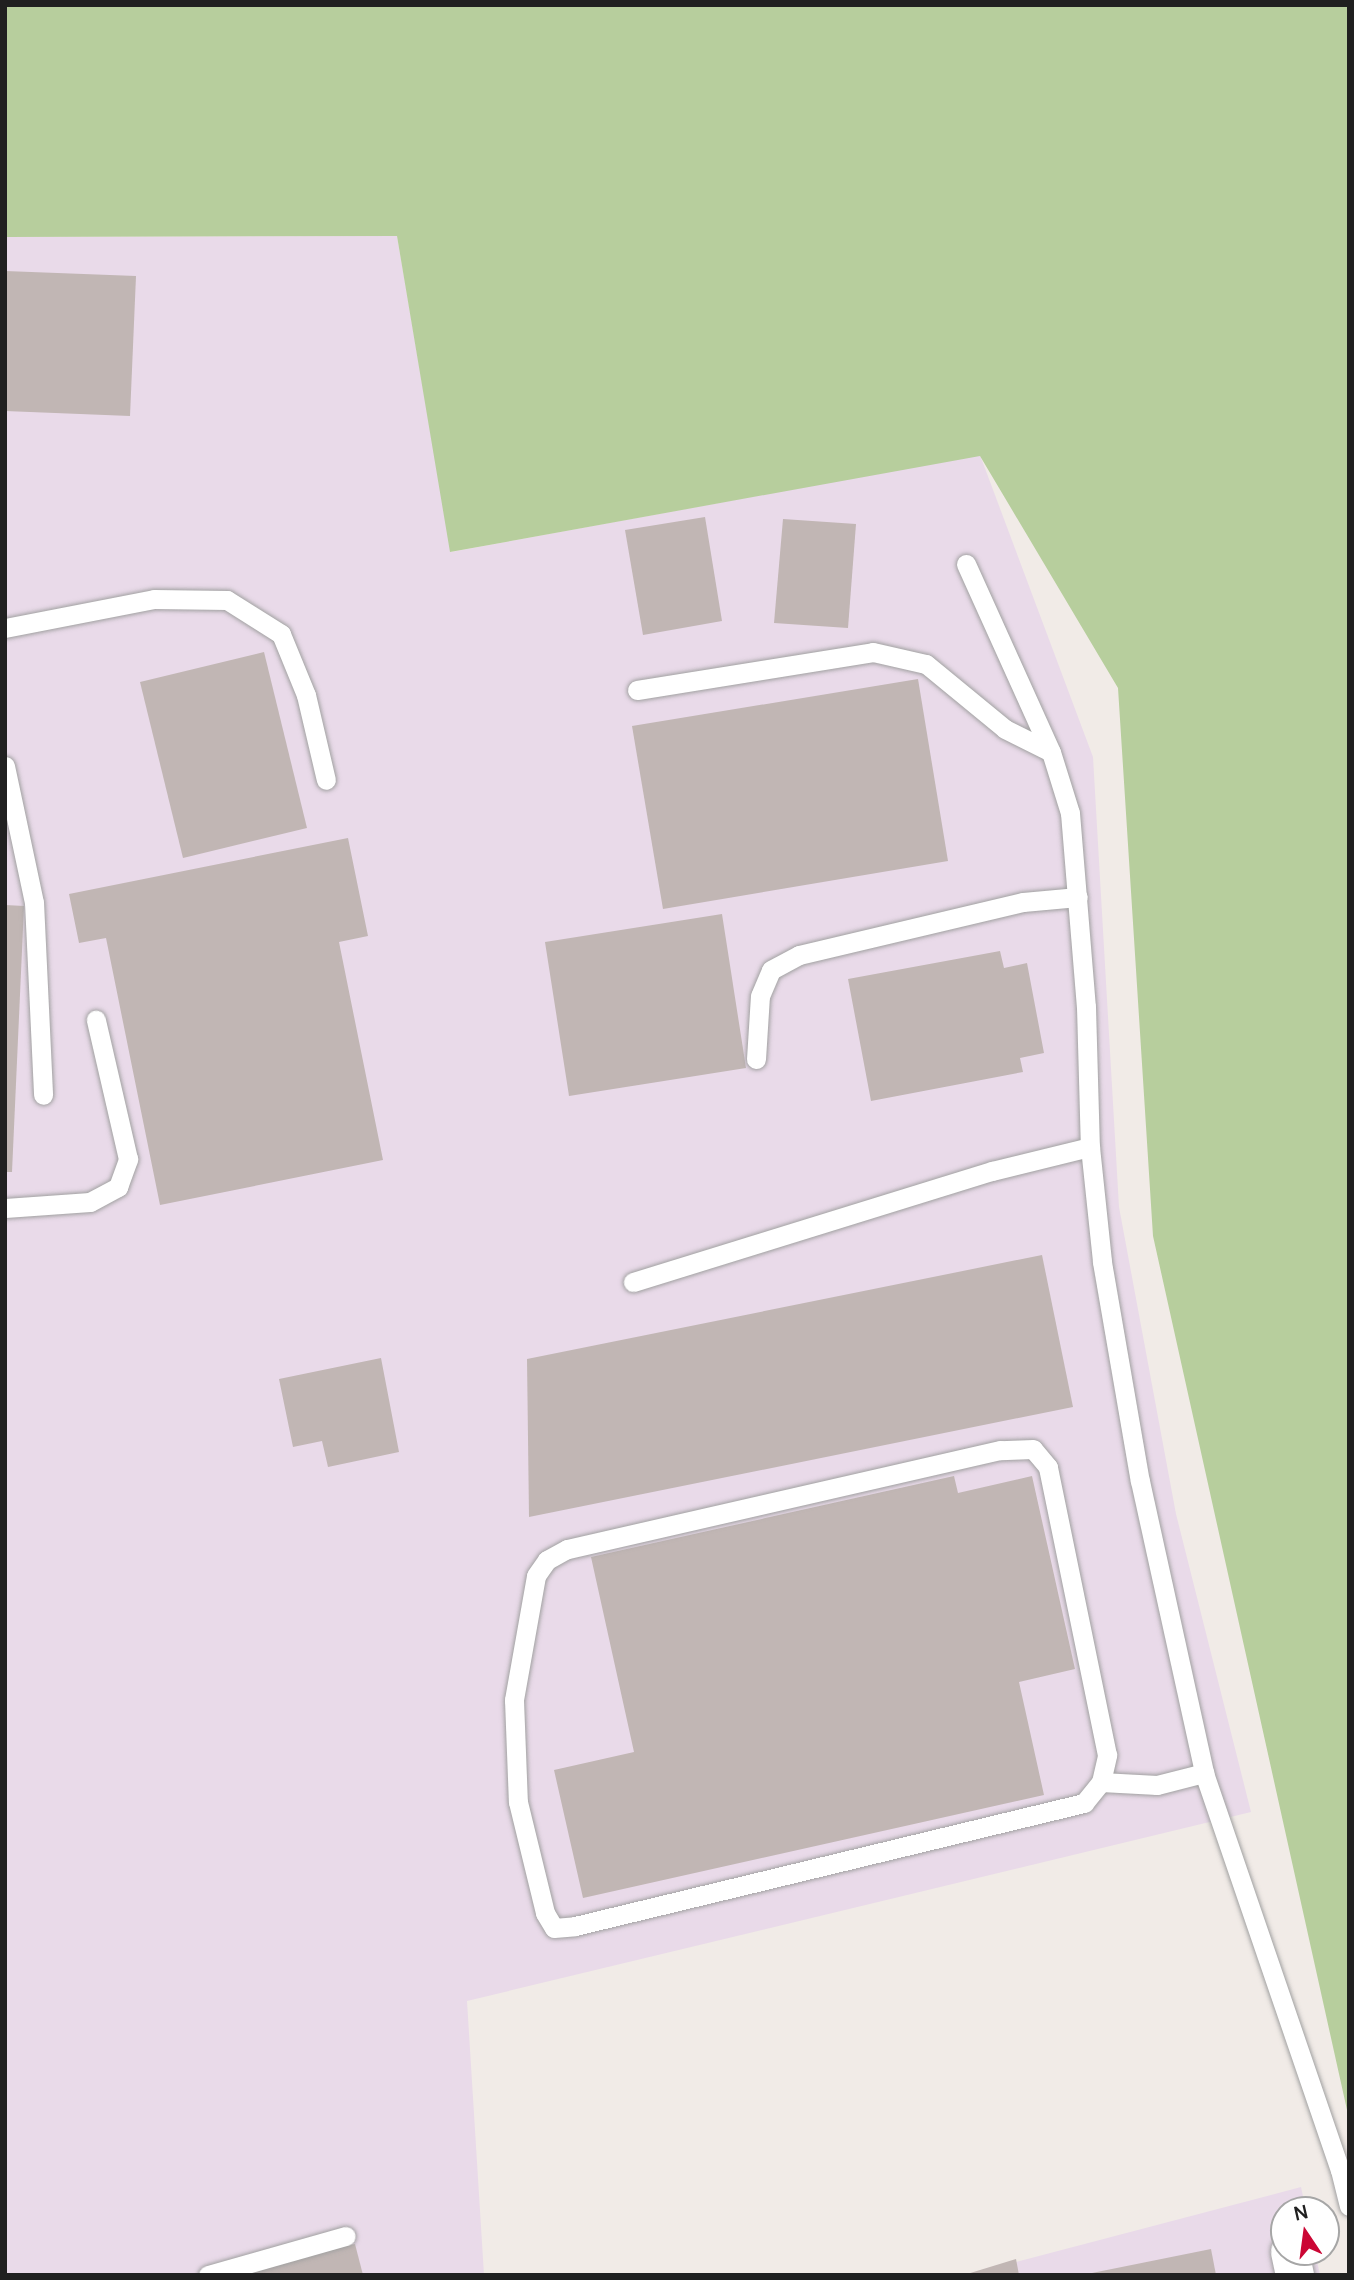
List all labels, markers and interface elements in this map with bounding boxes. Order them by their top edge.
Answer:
north arrow [1270,2196,1340,2266]
text: N [1291,2198,1310,2227]

